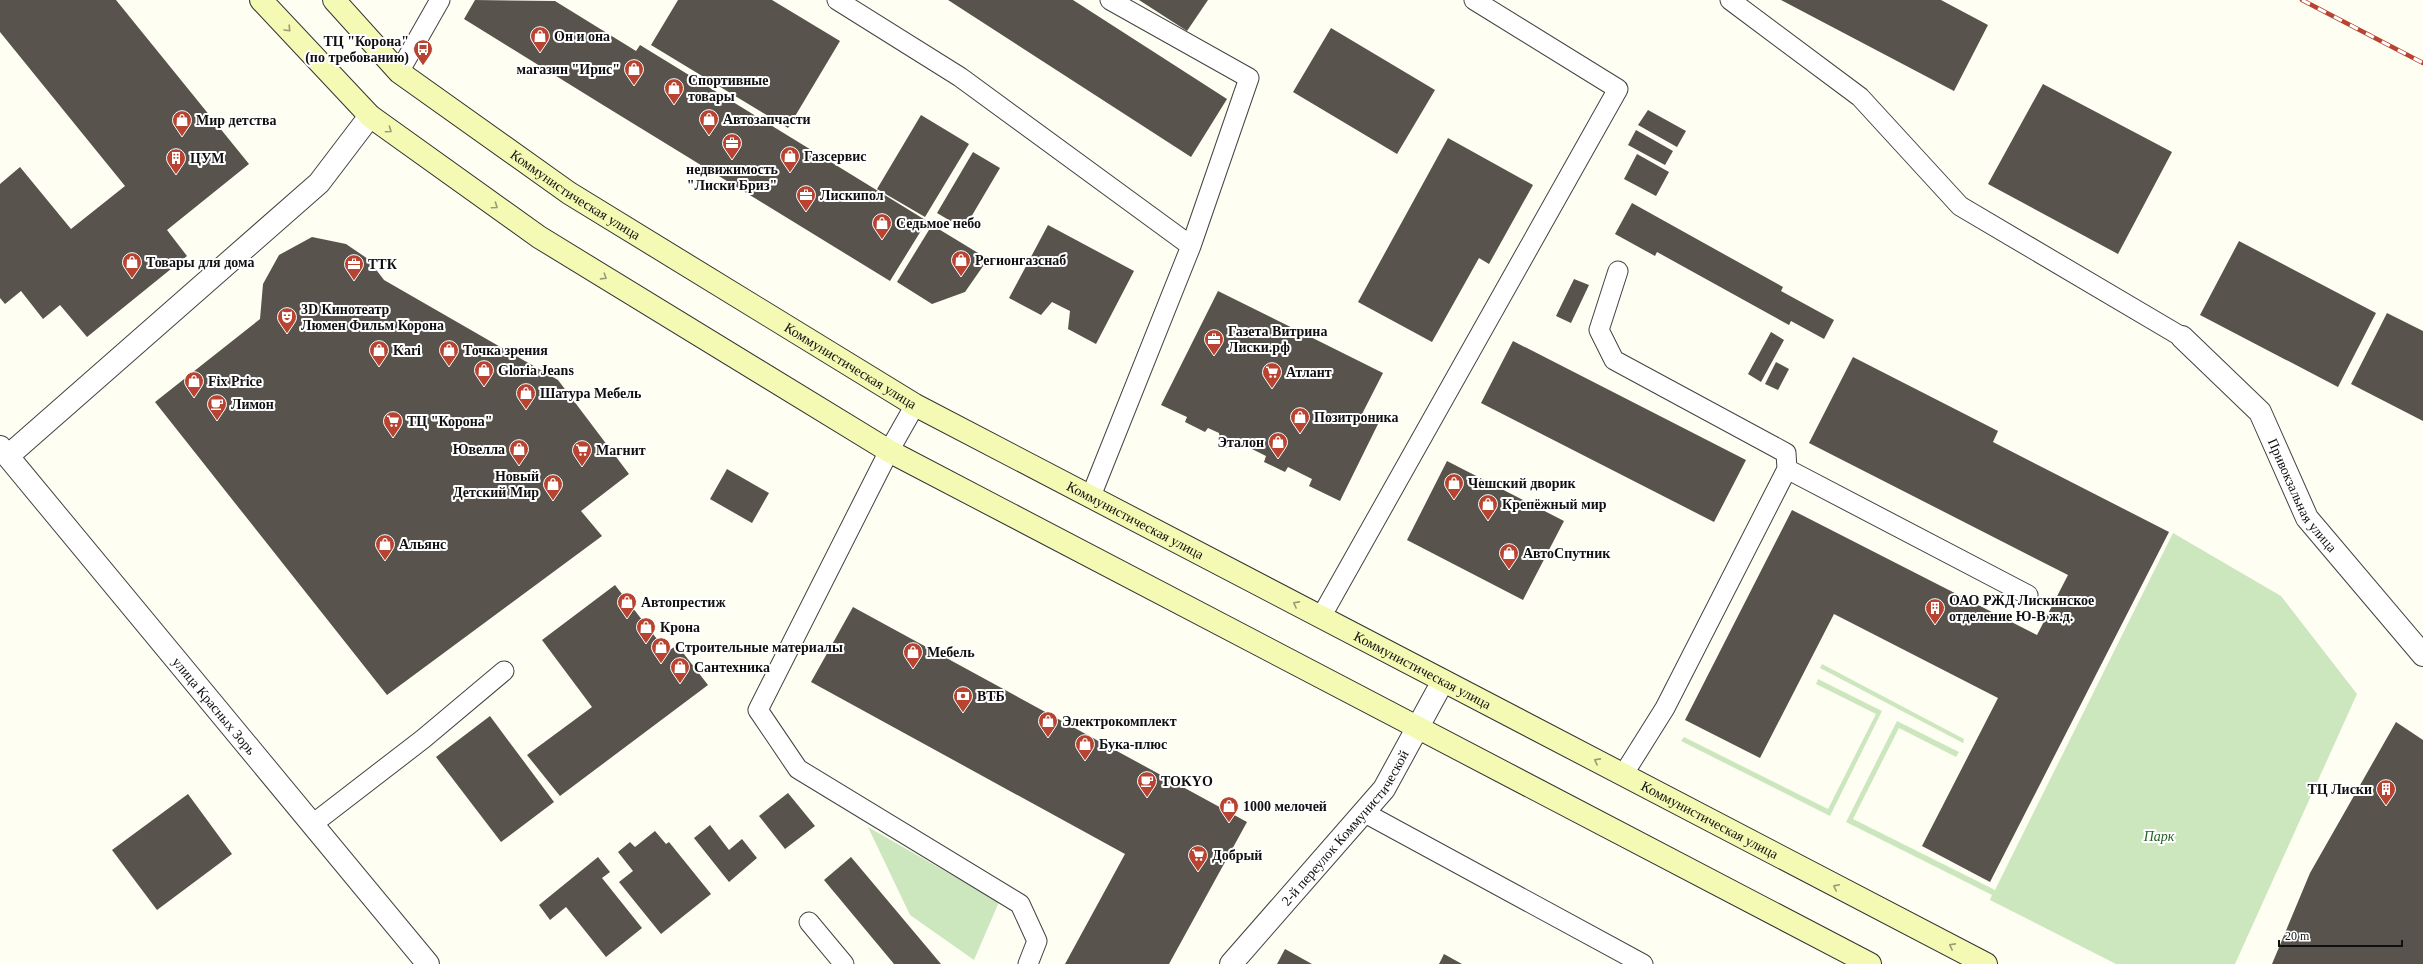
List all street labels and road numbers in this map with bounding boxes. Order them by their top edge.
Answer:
street label: Коммунистическая улица [508,147,644,243]
street label: Коммунистическая улица [782,320,920,413]
street label: Привокзальная улица [2265,436,2340,556]
street label: Коммунистическая улица [1064,479,1207,563]
street label: Коммунистическая улица [1351,629,1494,713]
street label: улица Красных Зорь [169,654,258,758]
street label: 2-й переулок Коммунистической [1279,747,1412,909]
street label: Коммунистическая улица [1639,778,1781,862]

